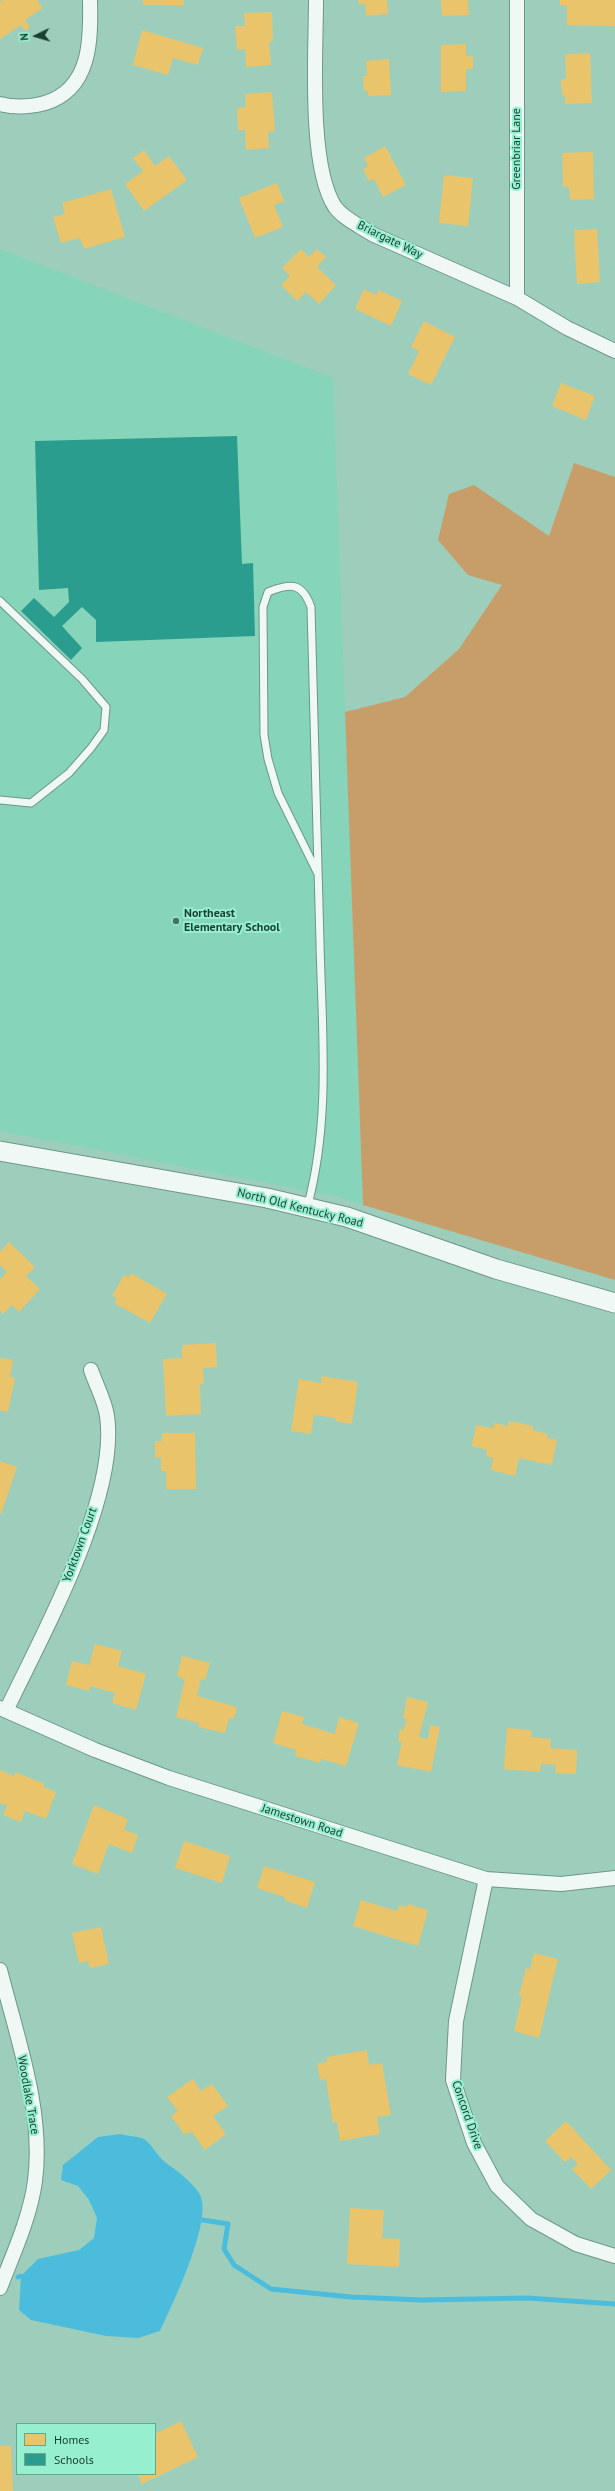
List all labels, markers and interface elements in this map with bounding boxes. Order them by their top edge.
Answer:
north arrow [16,16,56,56]
text: N [17,33,31,41]
street label: Greenbriar Lane [510,108,524,190]
street label: Briargate Way [355,218,425,262]
place label: Northeast Elementary School [184,907,280,935]
marker: Northeast Elementary School [171,916,181,926]
street label: North Old Kentucky Road [235,1185,365,1231]
street label: Yorktown Court [60,1506,100,1584]
street label: Jamestown Road [260,1801,344,1841]
street label: Woodlake Trace [14,2054,42,2136]
street label: Concord Drive [449,2079,485,2151]
legend [16,2423,156,2475]
text: Homes [54,2432,89,2447]
text: Schools [54,2452,94,2467]

